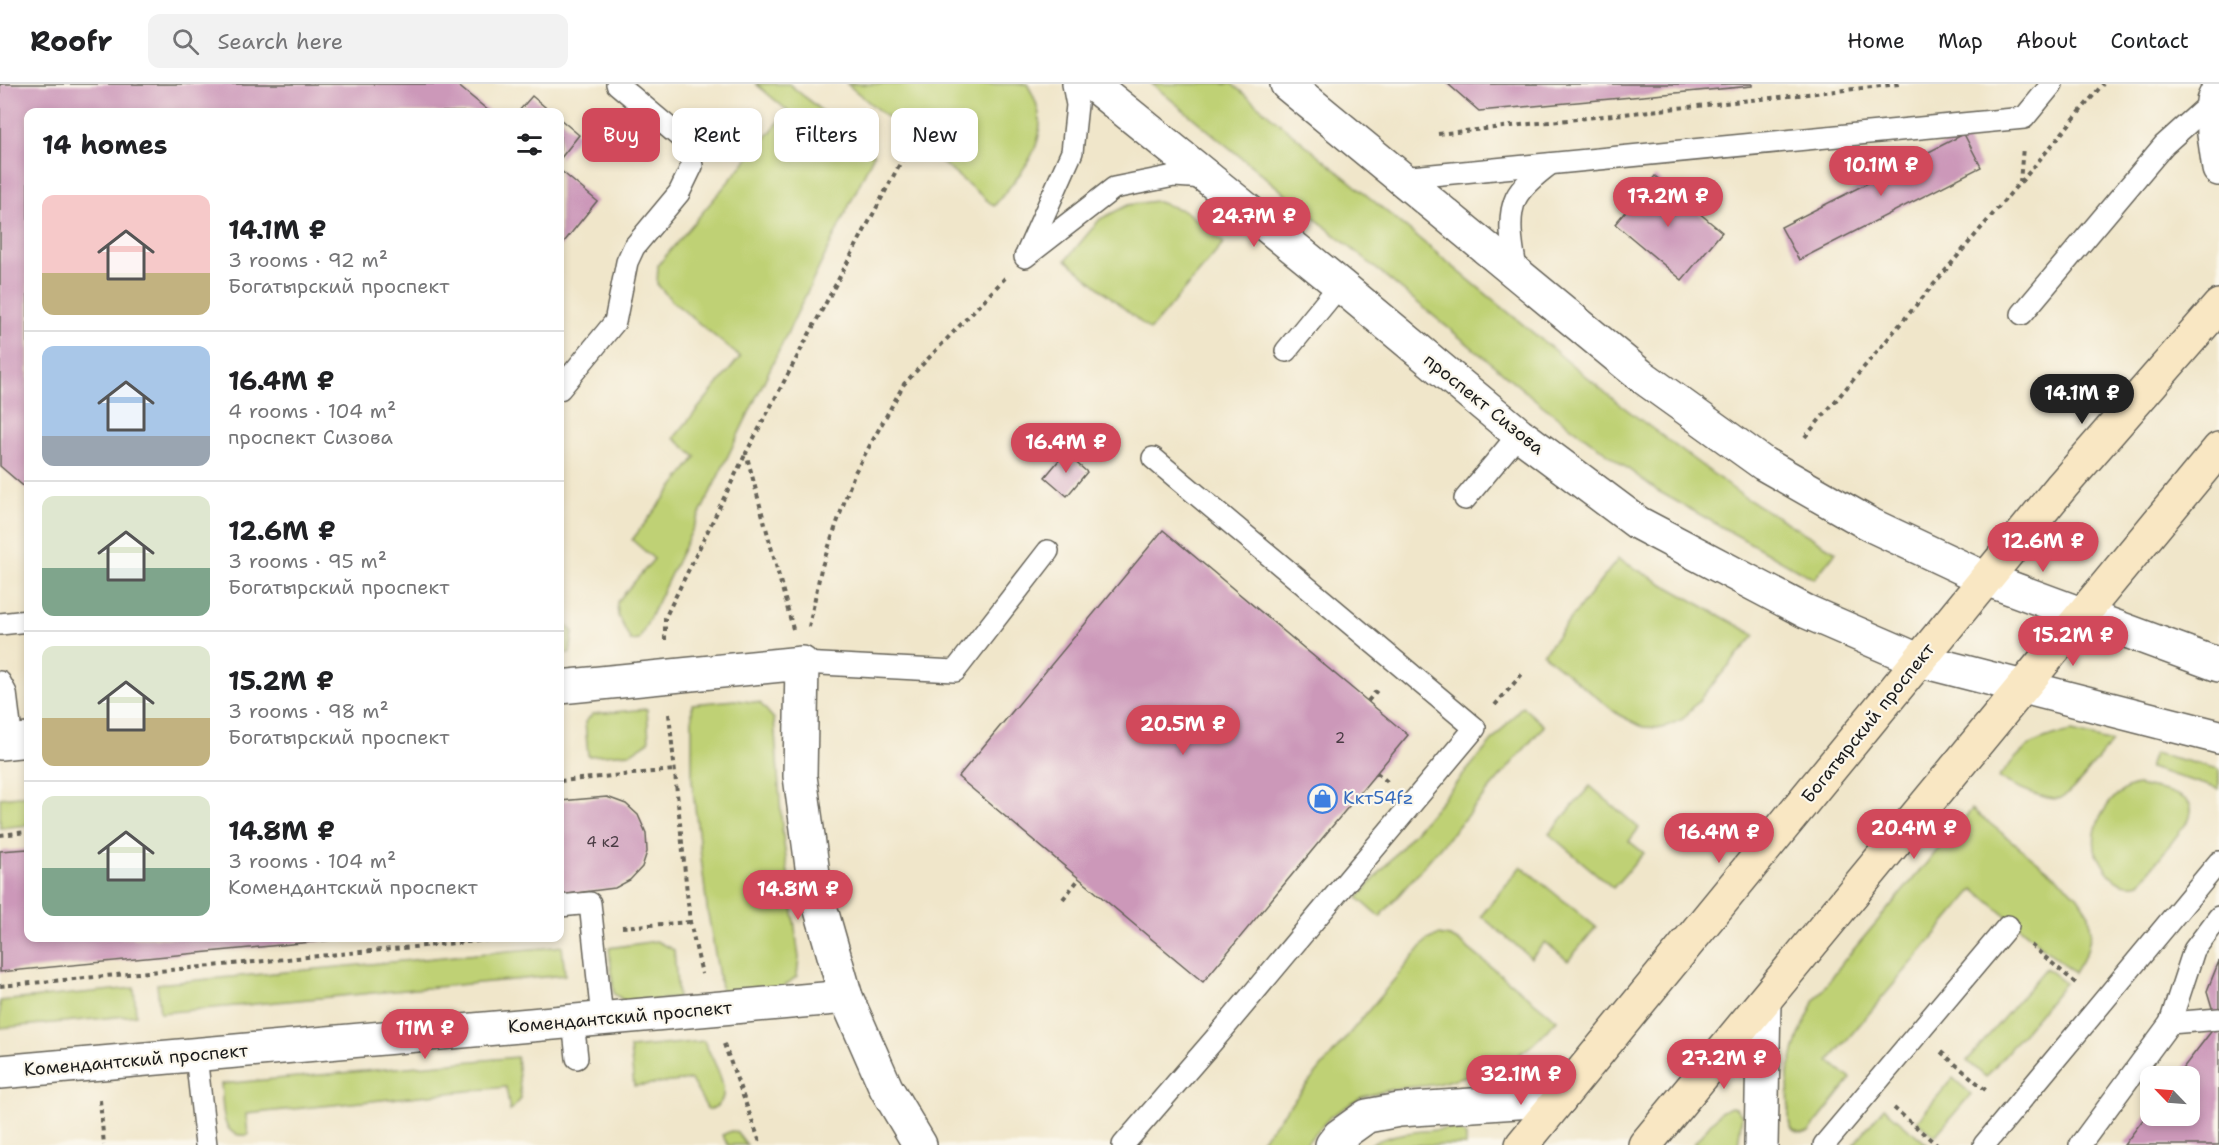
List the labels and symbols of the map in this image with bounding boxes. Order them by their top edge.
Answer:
pin: 10.1M ₽ [1826,146,1936,197]
pin: 17.2M ₽ [1613,177,1723,228]
pin: 24.7M ₽ [1199,197,1309,248]
street label: проспект Сизова [1419,348,1549,460]
pin: 14.1M ₽ [2027,374,2137,425]
pin: 16.4M ₽ [1011,423,1121,474]
pin: 12.6M ₽ [1988,522,2098,573]
pin: 15.2M ₽ [2018,616,2128,667]
street label: Богатырский проспект [1796,637,1941,808]
pin: 20.5M ₽ [1128,705,1238,756]
house number: 2 [1335,728,1345,748]
shop icon: Kкт54fz [1306,782,1338,814]
place label: Kкт54fz [1343,786,1413,810]
pin: 20.4M ₽ [1859,809,1969,860]
pin: 16.4M ₽ [1664,813,1774,864]
house number: 4 к2 [586,832,620,852]
pin: 14.8M ₽ [743,870,853,921]
street label: Комендантский проспект [507,995,734,1039]
pin: 11M ₽ [383,1009,467,1060]
street label: Комендантский проспект [23,1038,250,1082]
pin: 27.2M ₽ [1669,1039,1779,1090]
pin: 32.1M ₽ [1466,1055,1576,1106]
north arrow [2140,1066,2200,1126]

